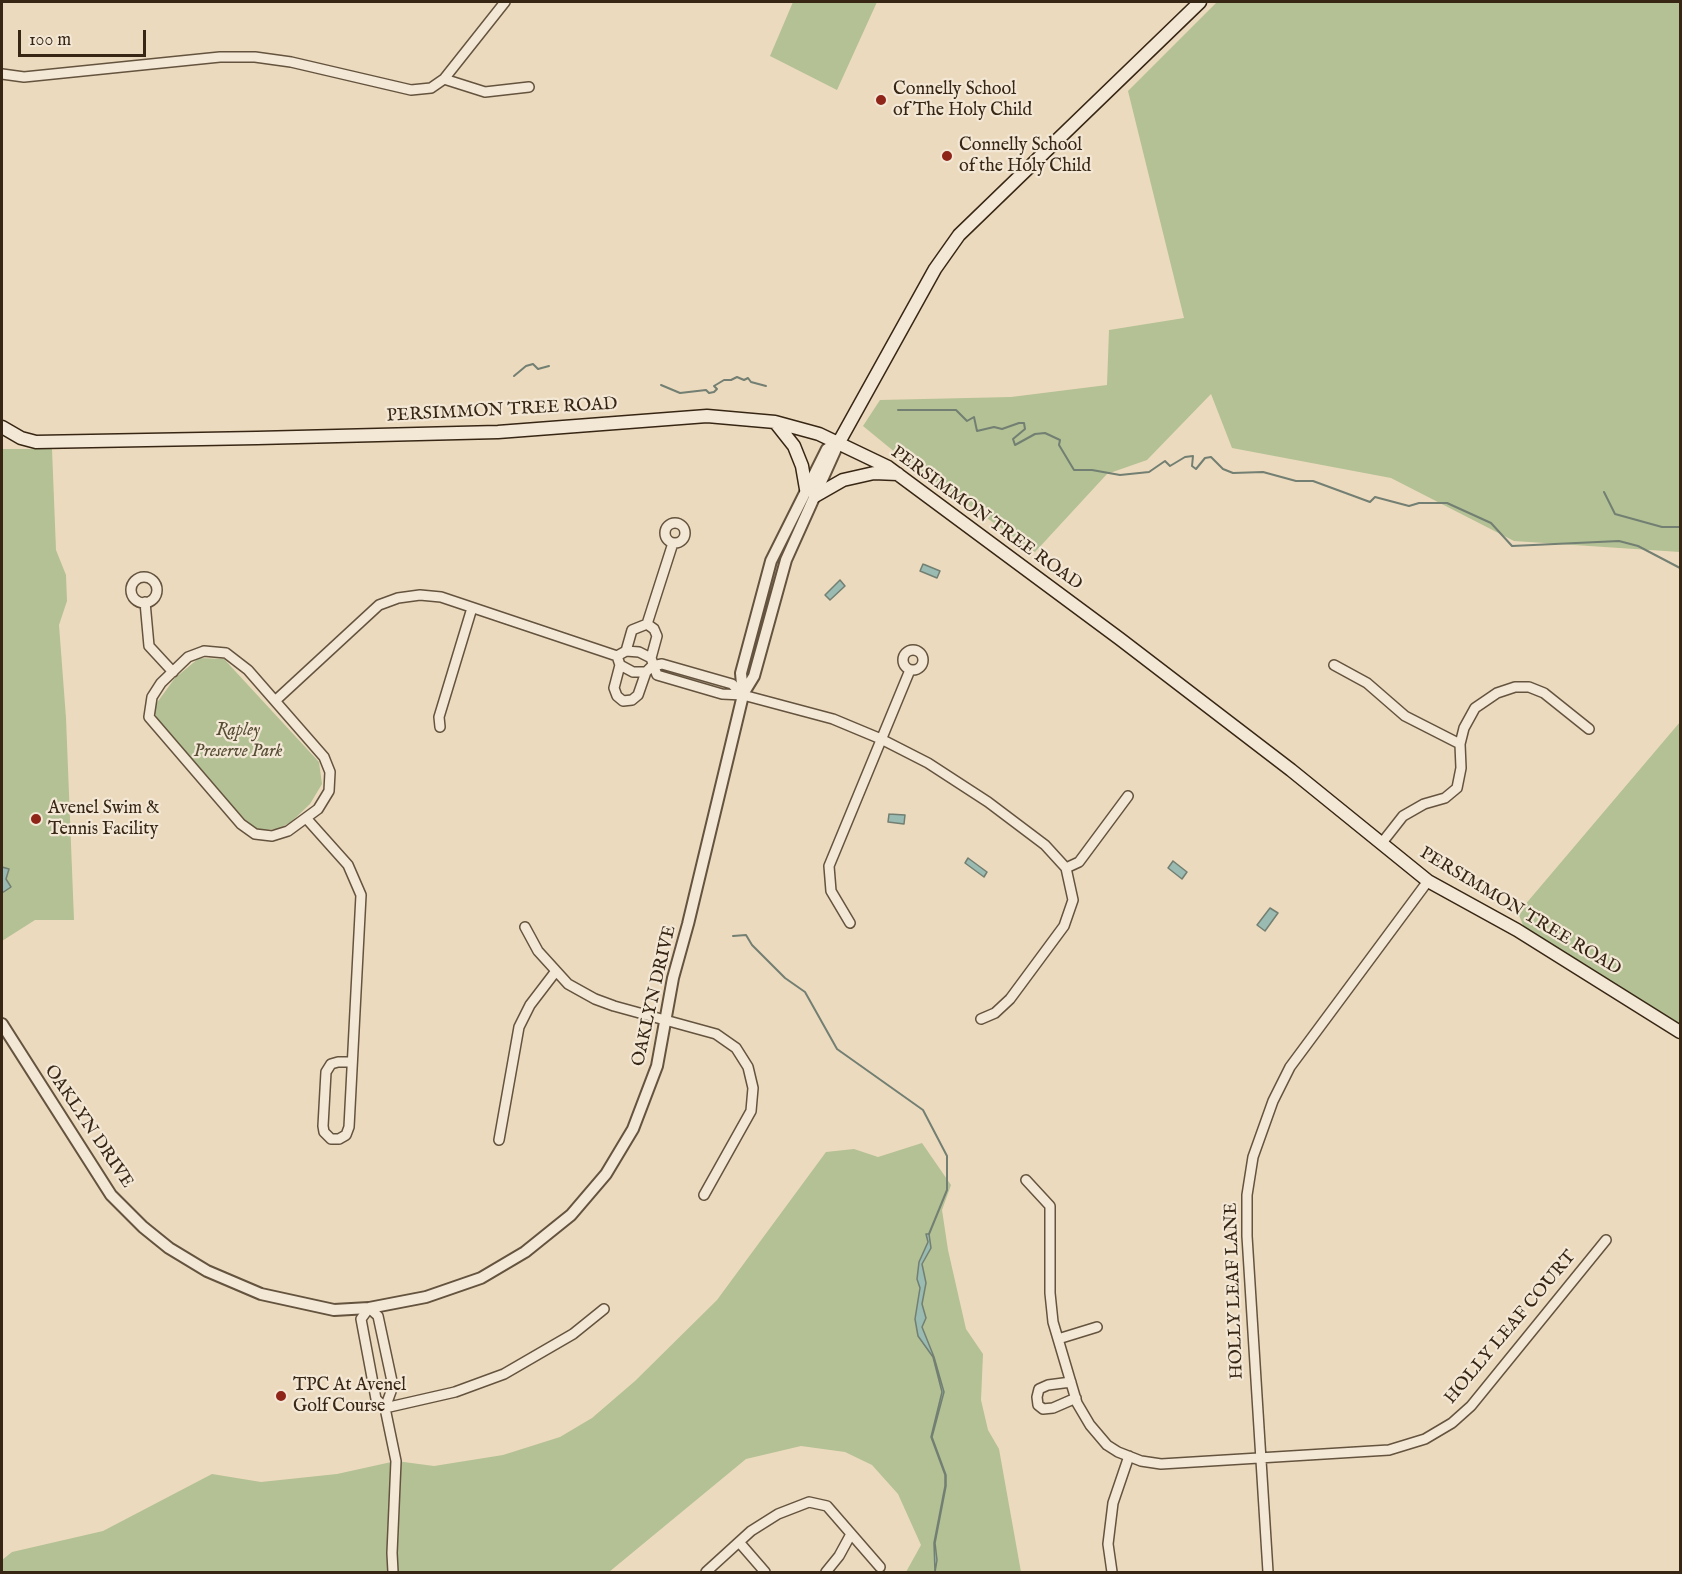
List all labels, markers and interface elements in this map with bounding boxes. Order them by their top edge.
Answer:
scale bar [21,18,148,56]
text: 100 m [29,29,71,52]
place label: Connelly School of The Holy Child [893,79,1032,122]
marker: Connelly School of The Holy Child [874,93,888,107]
place label: Connelly School of the Holy Child [959,135,1091,178]
marker: Connelly School of the Holy Child [940,149,954,163]
street label: PERSIMMON TREE ROAD [386,394,618,428]
street label: PERSIMMON TREE ROAD [886,442,1086,596]
park label: Rapley Preserve Park [194,720,282,762]
place label: Avenel Swim & Tennis Facility [48,798,160,840]
marker: Avenel Swim & Tennis Facility [29,812,43,826]
street label: PERSIMMON TREE ROAD [1415,843,1625,981]
street label: OAKLYN DRIVE [628,923,682,1069]
street label: OAKLYN DRIVE [39,1061,137,1193]
street label: HOLLY LEAF LANE [1221,1202,1249,1380]
street label: HOLLY LEAF COURT [1441,1247,1581,1409]
place label: TPC At Avenel Golf Course [293,1375,406,1418]
marker: TPC At Avenel Golf Course [274,1389,288,1403]

